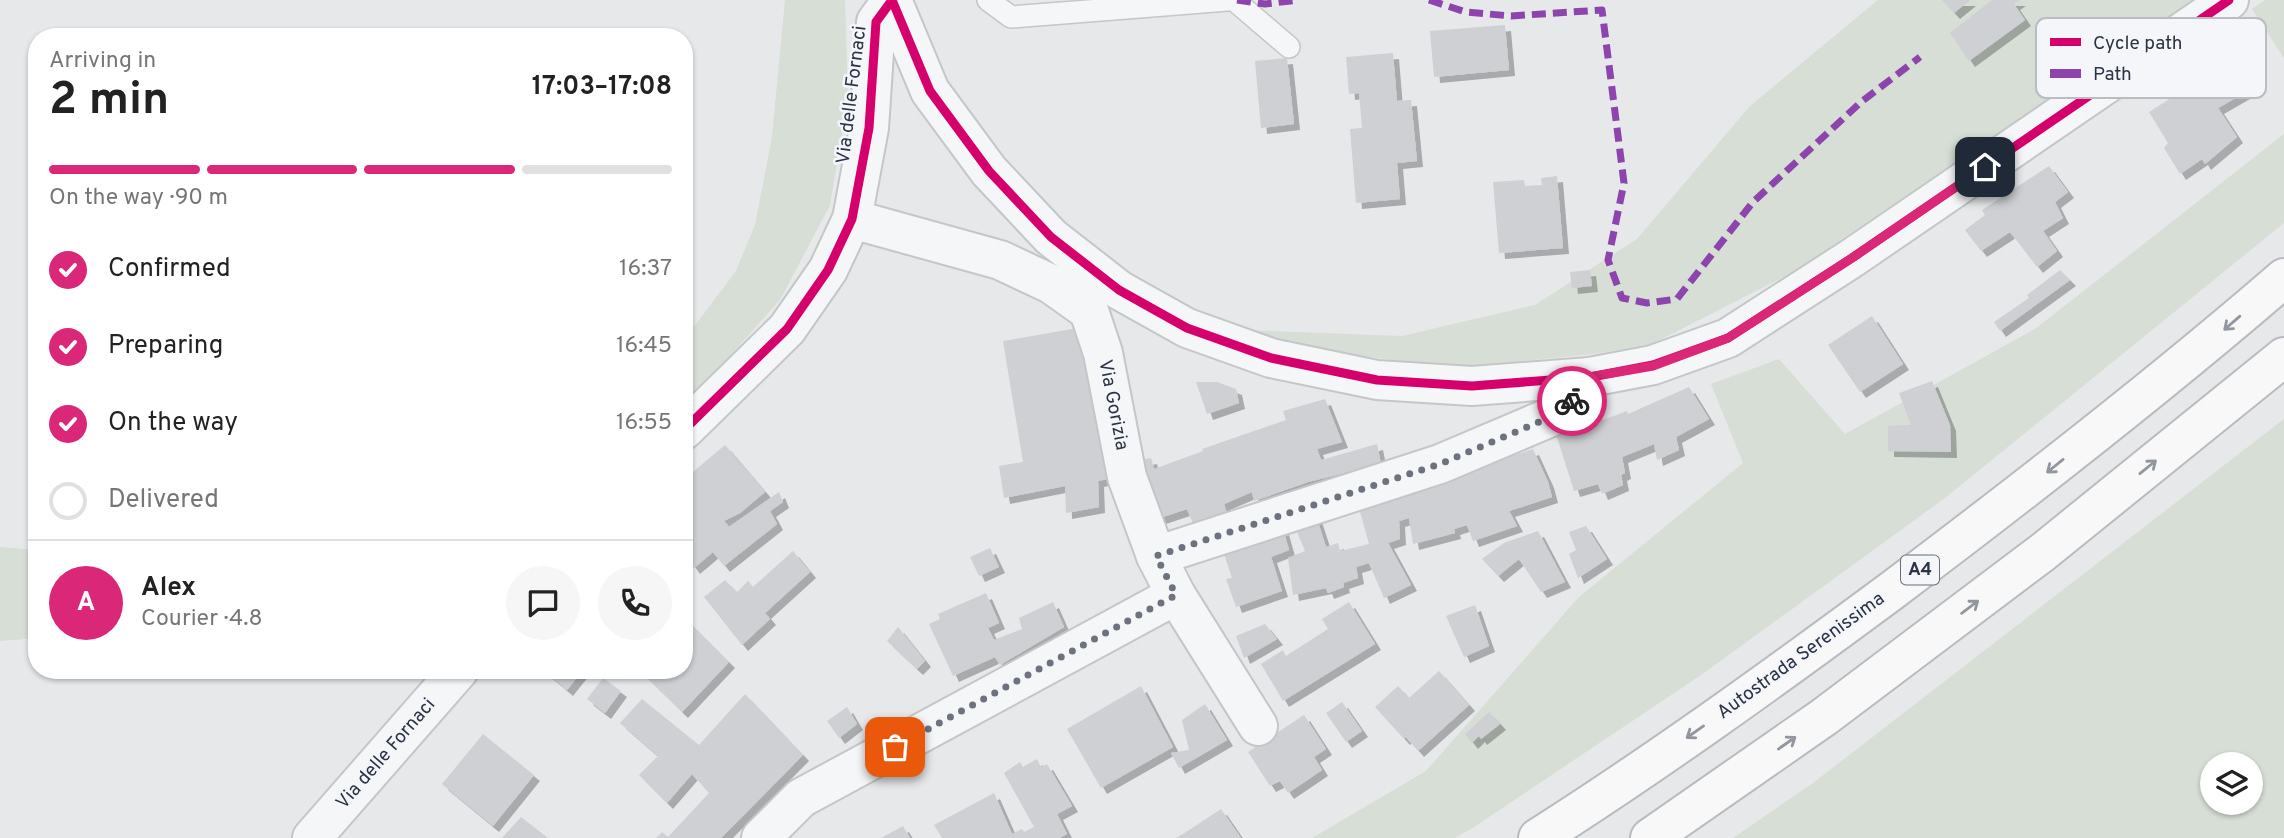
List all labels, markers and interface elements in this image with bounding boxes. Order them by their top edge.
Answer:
legend [2036,18,2266,98]
street label: Via delle Fornaci [832,24,872,166]
text: Cycle path [2093,32,2182,56]
text: Arriving in [49,47,156,76]
text: Path [2093,63,2132,87]
text: 17:03–17:08 [532,71,672,104]
text: 2 min [49,72,169,131]
pin [1955,137,2015,197]
icon: home [1966,148,2004,186]
text: On the way · 90 m [49,184,228,213]
icon: check [49,251,87,289]
text: Confirmed [108,253,231,286]
text: 16:37 [619,255,672,284]
one-way arrow [2224,315,2242,331]
icon: check [49,328,87,366]
text: Preparing [108,330,223,363]
text: 16:45 [616,332,672,361]
street label: Via Gorizia [1092,358,1134,452]
courier [1537,366,1607,436]
icon: bike [1553,382,1591,420]
icon: check [49,405,87,443]
text: On the way [108,407,238,440]
text: 16:55 [616,409,672,438]
one-way arrow [2047,458,2065,473]
one-way arrow [2139,459,2157,475]
text: Delivered [108,484,219,517]
road number: A4 [1901,556,1939,584]
button: chat [506,566,580,640]
button: phone [598,566,672,640]
text: Alex [141,572,196,605]
text: A [77,587,95,620]
street label: Autostrada Serenissima [1712,587,1890,725]
one-way arrow [1960,600,1978,615]
text: Courier · 4.8 [141,605,262,634]
street label: Via delle Fornaci [331,693,441,815]
pin [865,717,925,777]
one-way arrow [1686,725,1705,739]
icon: bag [876,728,914,766]
one-way arrow [1777,736,1796,750]
map controls [2200,752,2263,815]
button: layers [2200,752,2263,815]

